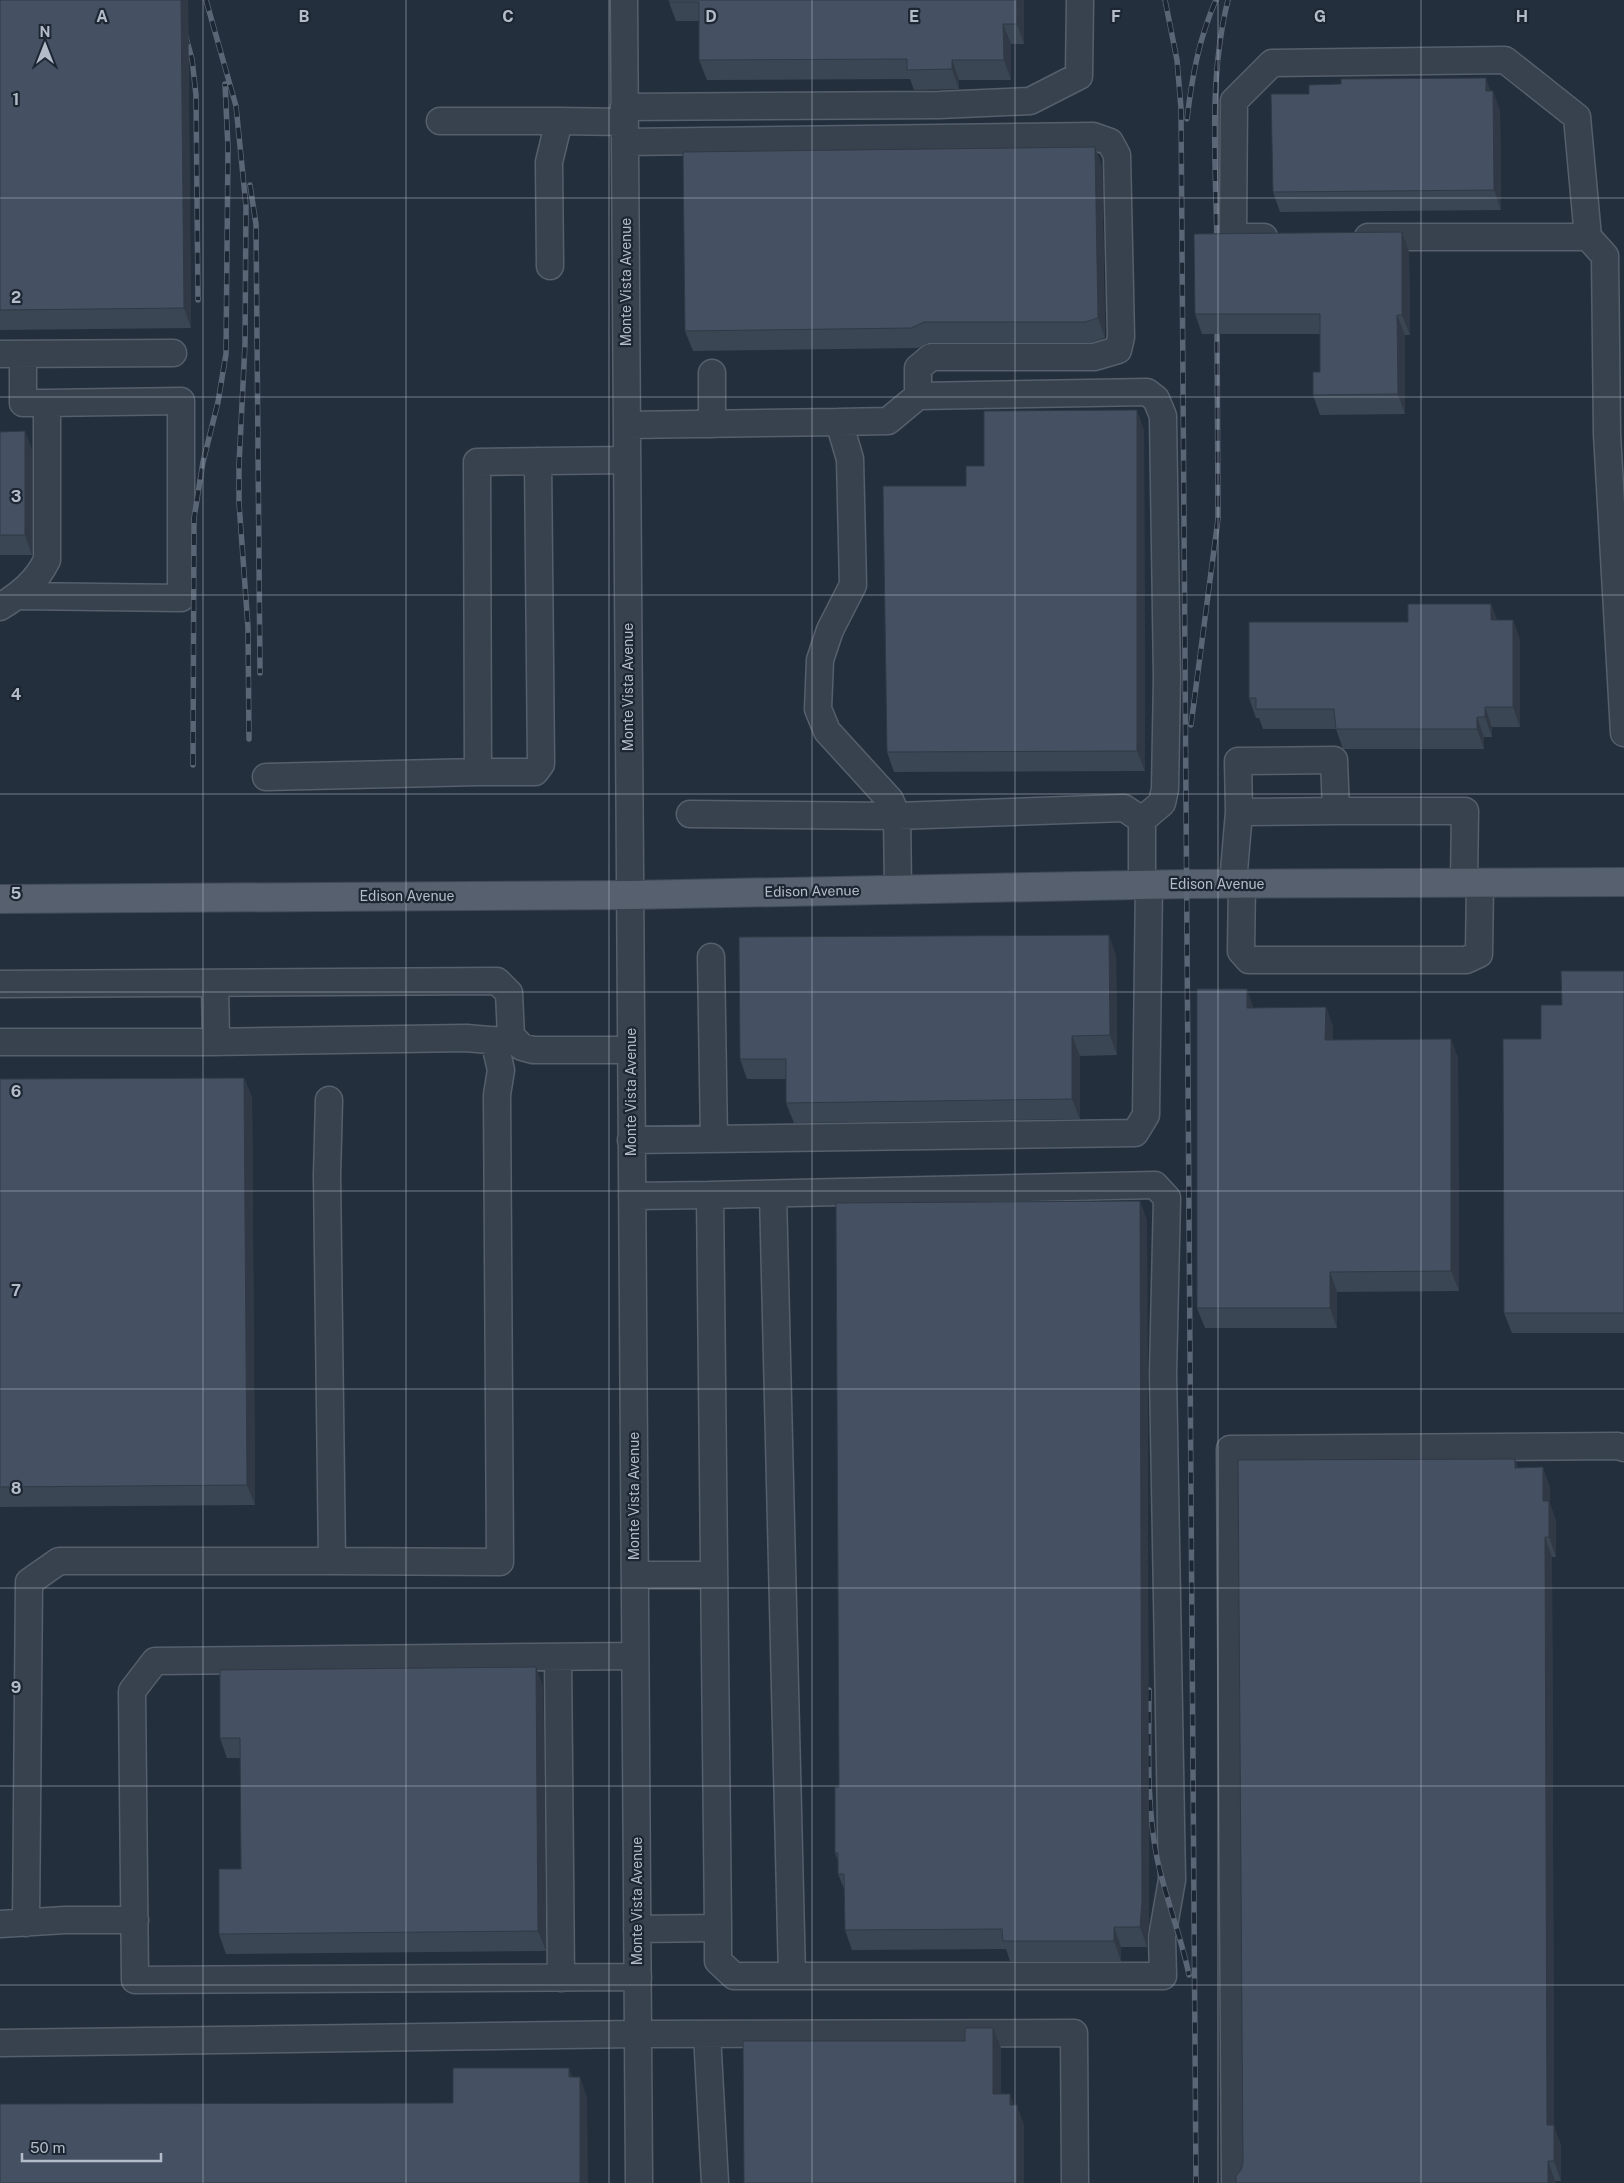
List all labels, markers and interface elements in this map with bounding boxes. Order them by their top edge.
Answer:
text: A [96,7,108,26]
text: B [299,7,310,26]
text: C [502,7,514,26]
text: D [705,7,717,26]
text: E [909,7,919,26]
text: F [1111,7,1121,26]
text: G [1314,7,1326,26]
text: H [1516,7,1528,26]
north arrow [20,20,70,70]
text: N [40,24,50,40]
text: 1 [13,90,19,109]
street label: Monte Vista Avenue [618,218,634,346]
text: 2 [11,288,21,307]
text: 3 [11,487,21,506]
street label: Monte Vista Avenue [620,623,636,751]
text: 4 [11,685,22,704]
street label: Edison Avenue [1169,876,1265,892]
street label: Edison Avenue [764,882,860,900]
text: 5 [11,884,22,903]
street label: Edison Avenue [359,888,455,904]
street label: Monte Vista Avenue [623,1028,639,1156]
text: 6 [11,1082,21,1101]
text: 7 [11,1281,21,1300]
street label: Monte Vista Avenue [626,1432,642,1560]
text: 8 [11,1479,22,1498]
text: 9 [11,1678,21,1697]
street label: Monte Vista Avenue [629,1837,645,1965]
scale bar [22,2130,161,2162]
text: 50 m [30,2139,65,2156]

